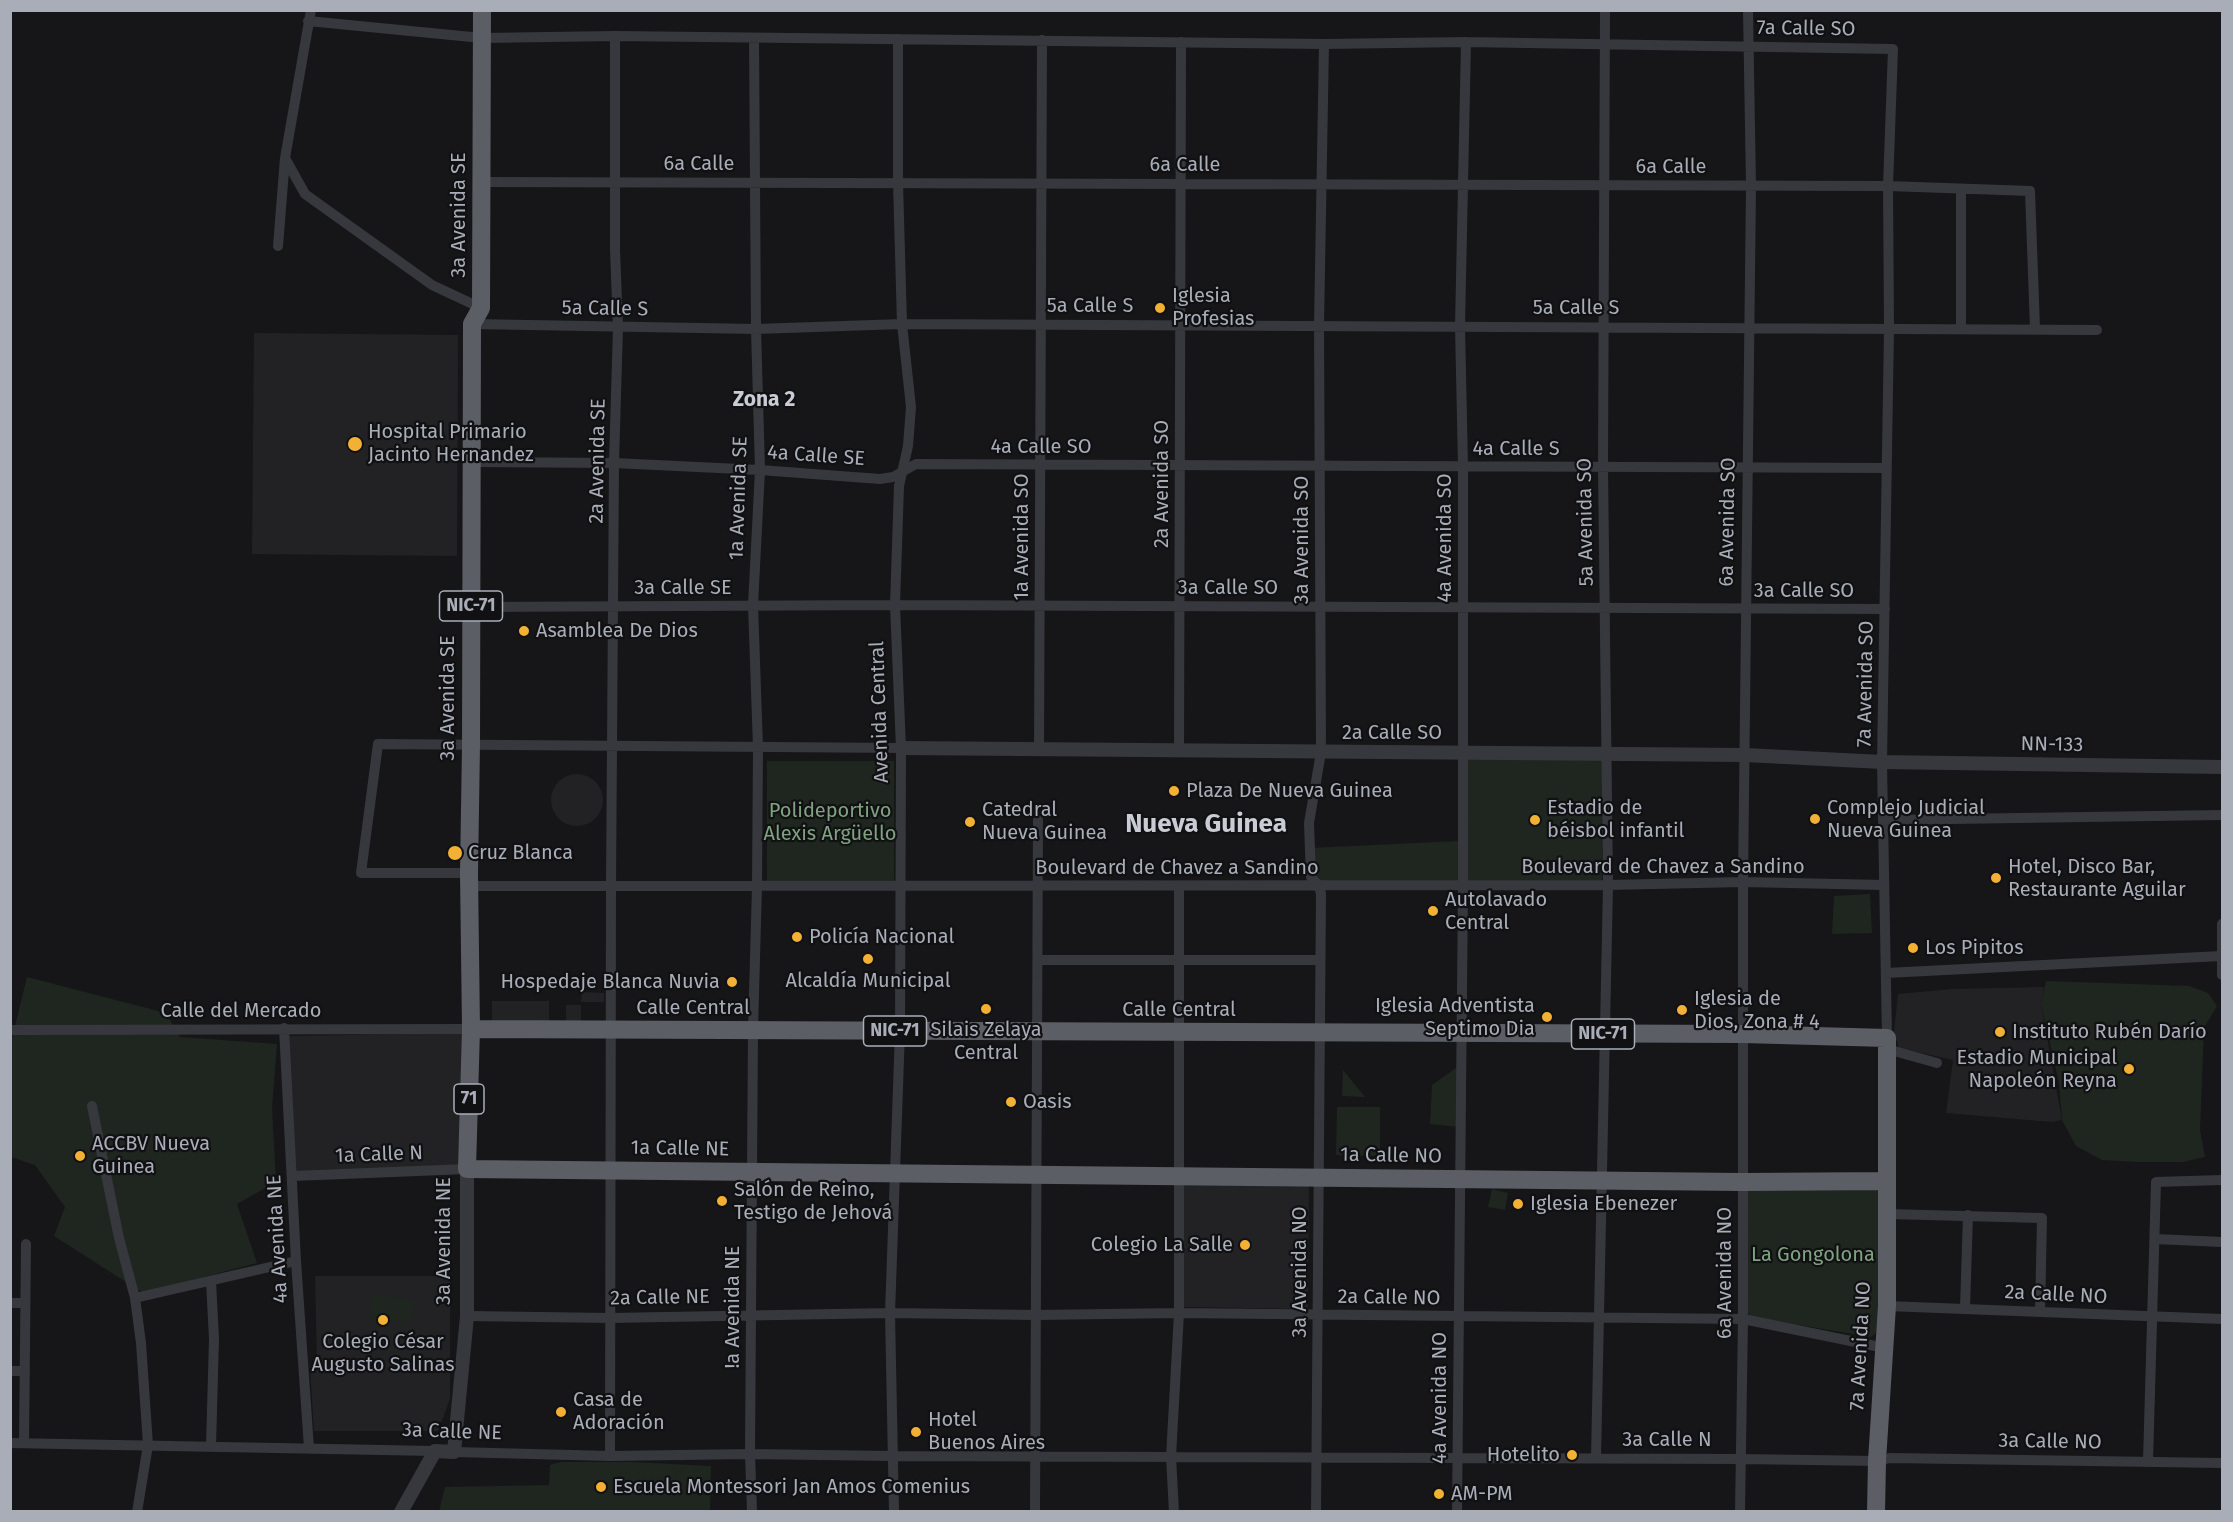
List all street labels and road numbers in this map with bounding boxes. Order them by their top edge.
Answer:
street label: 7a Calle SO [1756,16,1856,42]
street label: 3a Avenida SE [447,152,471,278]
street label: 6a Calle [663,152,735,176]
street label: 6a Calle [1149,153,1221,177]
street label: 6a Calle [1635,155,1707,179]
street label: 5a Calle S [1047,294,1133,318]
street label: 5a Calle S [561,296,649,322]
street label: 5a Calle S [1533,296,1619,320]
street label: 2a Avenida SE [585,398,611,524]
street label: 2a Avenida SO [1150,420,1174,548]
street label: 4a Calle SO [990,435,1092,459]
street label: 1a Avenida SE [725,436,753,560]
street label: 4a Calle S [1472,437,1560,461]
street label: 4a Calle SE [766,441,866,471]
street label: 6a Avenida SO [1715,457,1741,587]
street label: 5a Avenida SO [1573,458,1599,586]
street label: 1a Avenida SO [1010,473,1034,601]
street label: 4a Avenida SO [1433,473,1457,603]
street label: 3a Avenida SO [1290,476,1314,604]
street label: 3a Calle SE [634,576,732,600]
street label: 3a Calle SO [1178,576,1278,600]
street label: 3a Calle SO [1754,579,1854,603]
road number: NIC-71 [440,591,502,621]
street label: 7a Avenida SO [1853,620,1879,748]
street label: 3a Avenida SE [436,635,460,761]
street label: Avenida Central [866,641,894,783]
street label: 2a Calle SO [1342,721,1442,745]
street label: NN-133 [2020,732,2084,758]
street label: Boulevard de Chavez a Sandino [1521,855,1805,879]
street label: Boulevard de Chavez a Sandino [1035,856,1319,880]
street label: Calle Central [636,996,750,1020]
street label: Calle Central [1122,998,1236,1022]
street label: Calle del Mercado [161,999,321,1023]
road number: NIC-71 [864,1016,926,1046]
road number: NIC-71 [1572,1019,1634,1049]
road number: 71 [454,1084,484,1114]
street label: 1a Calle NE [630,1136,730,1162]
street label: 1a Calle N [335,1141,423,1169]
street label: 1a Calle NO [1340,1143,1442,1169]
street label: 4a Avenida NE [263,1174,293,1304]
street label: 3a Avenida NE [432,1177,456,1305]
street label: 3a Avenida NO [1288,1206,1312,1338]
street label: 6a Avenida NO [1713,1207,1737,1339]
street label: !a Avenida NE [721,1246,745,1368]
street label: 2a Calle NO [2004,1280,2108,1310]
street label: 7a Avenida NO [1846,1281,1876,1411]
street label: 2a Calle NE [610,1285,710,1311]
street label: 2a Calle NO [1337,1285,1441,1311]
street label: 4a Avenida NO [1428,1332,1452,1464]
street label: 3a Calle NE [402,1418,502,1446]
street label: 3a Calle N [1622,1428,1712,1452]
street label: 3a Calle NO [1998,1429,2102,1455]

